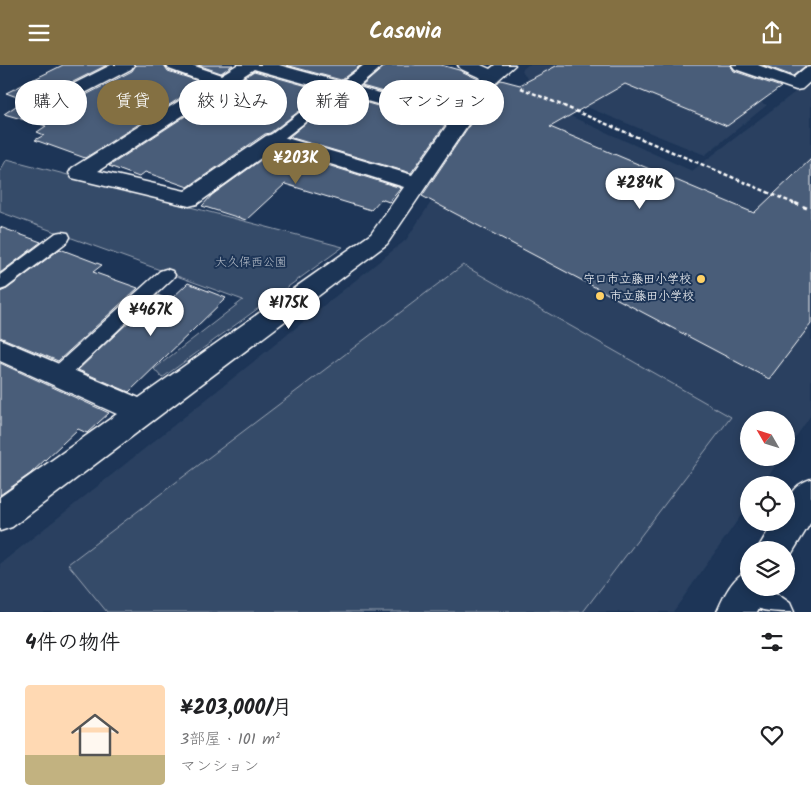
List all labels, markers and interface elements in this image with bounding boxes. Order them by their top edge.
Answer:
text: Casavia [369,15,442,50]
icon: menu [25,19,53,47]
icon: share [758,19,786,47]
chip: 購入 [15,80,87,125]
chip: 賃貸 [97,80,169,125]
chip: 絞り込み [179,80,287,125]
chip: 新着 [297,80,369,125]
chip: マンション [379,80,504,125]
pin: ¥203K [261,143,331,185]
text: ¥203K [273,146,319,171]
pin: ¥284K [605,167,675,210]
text: ¥284K [617,171,663,196]
park label: 大久保西公園 [215,253,287,272]
place label: 守口市立藤田小学校 [583,270,691,289]
marker: 守口市立藤田小学校 [695,273,707,285]
pin: ¥175K [254,287,324,330]
place label: 市立藤田小学校 [610,287,694,306]
marker: 市立藤田小学校 [594,290,606,302]
text: ¥175K [269,291,309,316]
pin: ¥467K [116,295,186,337]
text: ¥467K [129,298,173,323]
north arrow [740,411,795,466]
map controls [740,411,795,596]
button: locate [740,476,795,531]
button: layers [740,541,795,596]
text: 4件の物件 [25,627,120,660]
icon: filters [758,628,786,656]
text: ¥203,000/月 [180,692,292,725]
icon: home [65,705,125,765]
icon: heart [758,721,786,749]
text: 3部屋 · 101 m² [180,727,280,752]
text: マンション [180,754,259,779]

